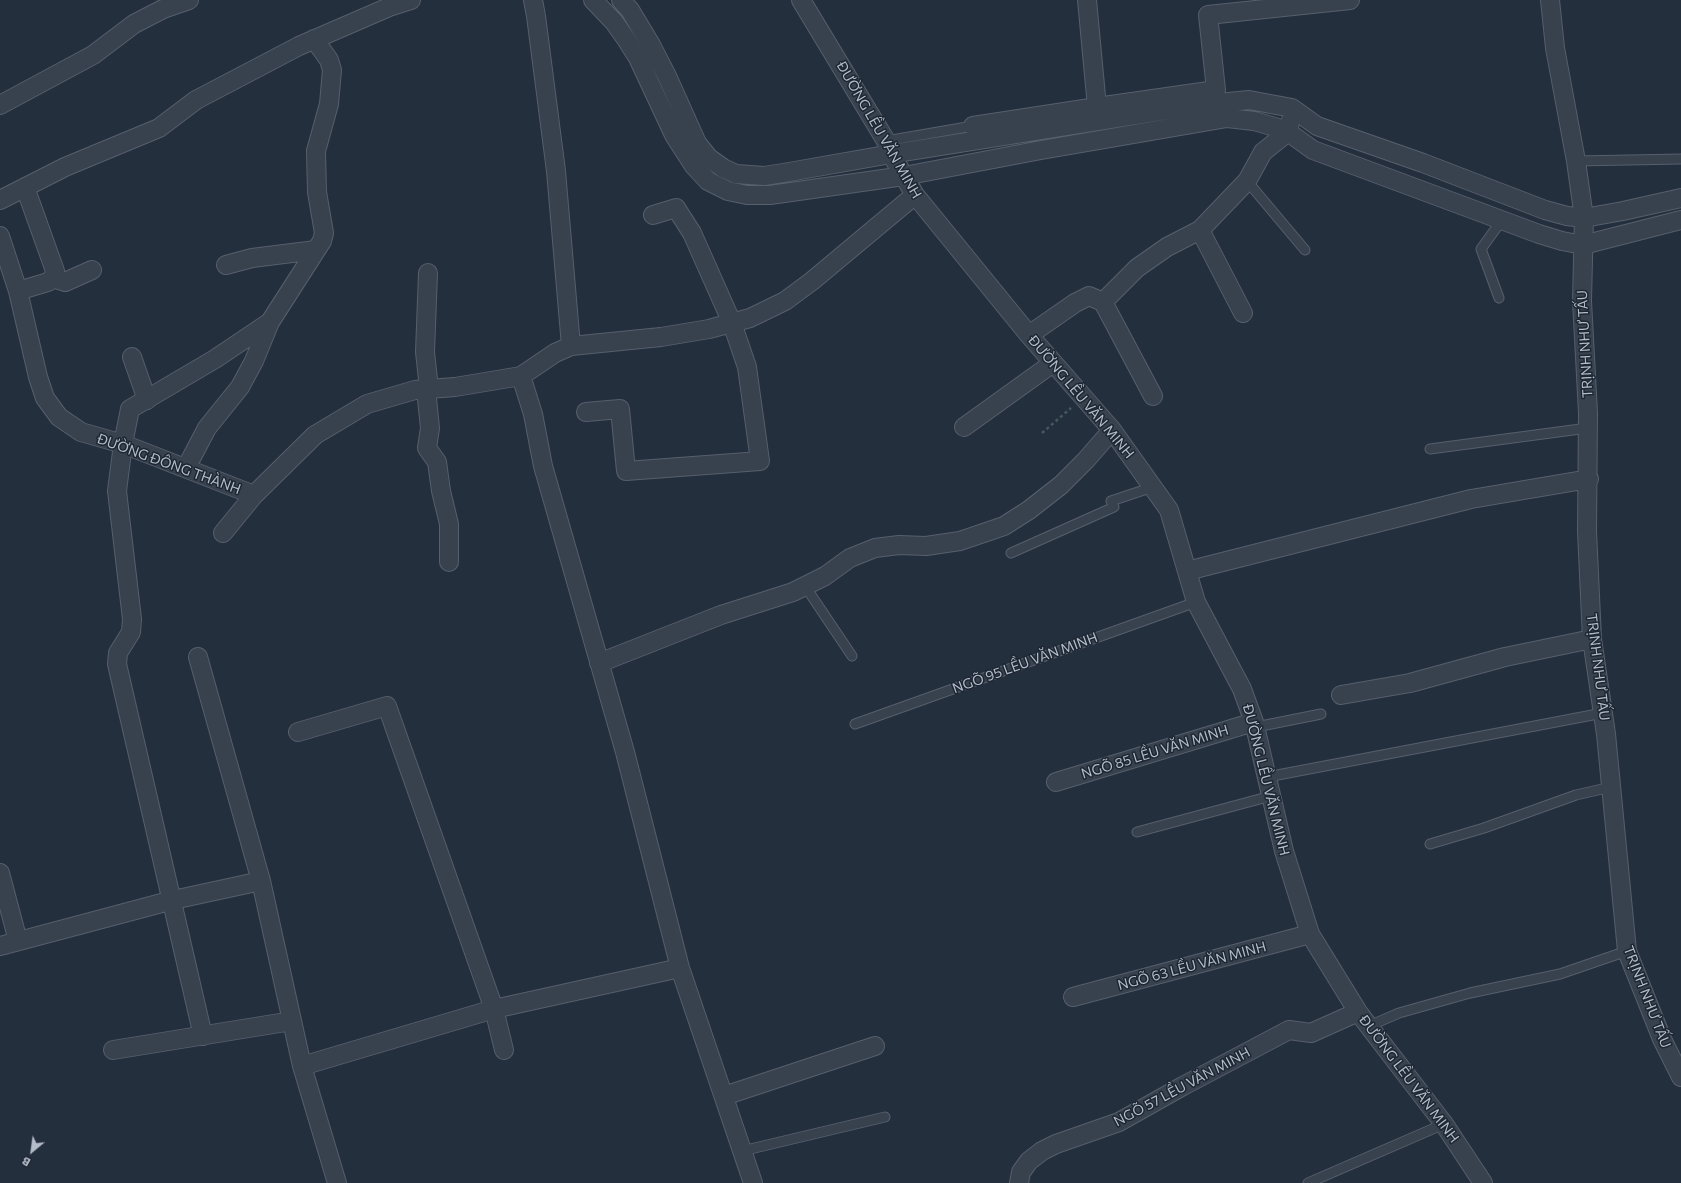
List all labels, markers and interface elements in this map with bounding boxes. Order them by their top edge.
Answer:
street label: ĐƯỜNG LỀU VĂN MINH [833,59,925,201]
street label: TRỊNH NHƯ TẤU [1574,290,1596,398]
street label: ĐƯỜNG LỀU VĂN MINH [1025,332,1137,462]
street label: ĐƯỜNG ĐÔNG THÀNH [95,430,243,498]
street label: TRỊNH NHƯ TẤU [1583,612,1613,722]
street label: NGÕ 95 LỀU VĂN MINH [950,629,1100,697]
street label: ĐƯỜNG LỀU VĂN MINH [1239,703,1293,857]
street label: NGÕ 85 LỀU VĂN MINH [1079,722,1231,782]
street label: NGÕ 63 LỀU VĂN MINH [1116,938,1268,994]
street label: TRỊNH NHƯ TẤU [1620,944,1674,1050]
street label: ĐƯỜNG LỀU VĂN MINH [1356,1012,1462,1146]
street label: NGÕ 57 LỀU VĂN MINH [1111,1044,1253,1130]
north arrow [12,1131,52,1171]
text: B [20,1154,32,1169]

